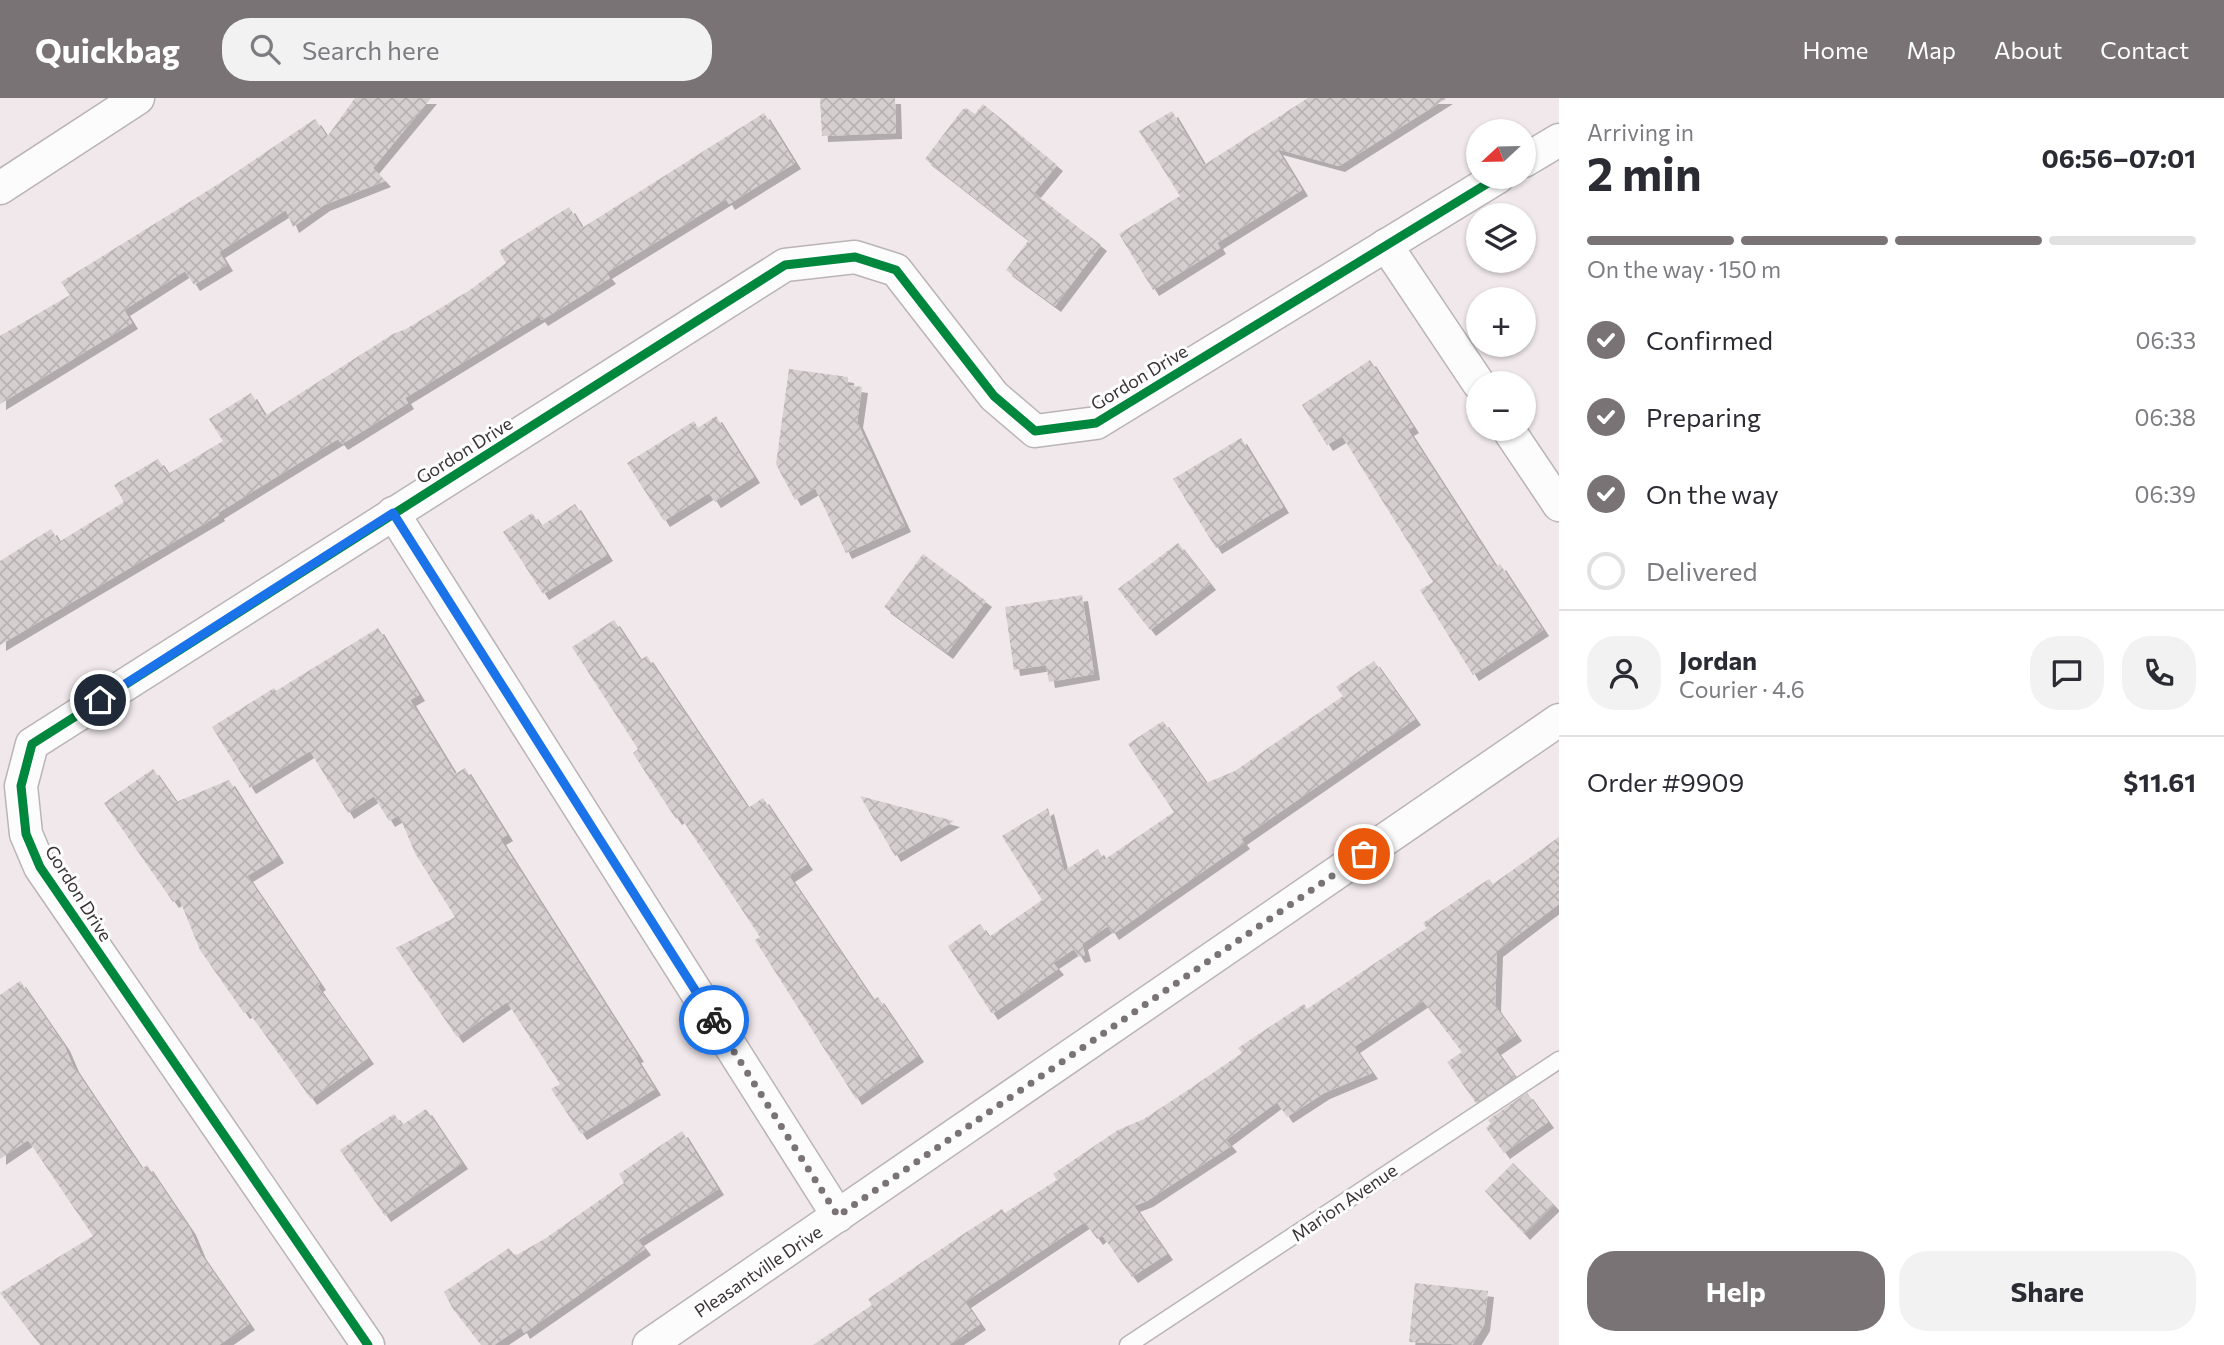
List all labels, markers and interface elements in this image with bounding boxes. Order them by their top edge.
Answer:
search box [222,18,712,81]
text: Quickbag [35,29,180,70]
icon: search [246,30,284,68]
text: Search here [302,34,439,65]
text: Home [1803,35,1869,64]
text: Map [1907,35,1956,64]
text: About [1994,35,2062,64]
text: Contact [2100,35,2189,64]
text: Arriving in [1587,118,1694,146]
north arrow [1466,119,1536,189]
map controls [1466,119,1536,441]
text: 06:56–07:01 [2041,142,2196,173]
text: 2 min [1587,144,1702,200]
button: layers [1466,203,1536,273]
text: On the way · 150 m [1587,255,1781,283]
button: + [1466,287,1536,357]
icon: check [1587,321,1625,359]
text: Confirmed [1646,324,1773,355]
text: 06:33 [2135,326,2196,354]
street label: Gordon Drive [1087,339,1191,415]
button: − [1466,371,1536,441]
icon: check [1587,398,1625,436]
text: Preparing [1646,401,1761,432]
text: 06:38 [2135,403,2196,431]
street label: Gordon Drive [412,412,516,488]
icon: check [1587,475,1625,513]
text: On the way [1646,478,1779,509]
text: 06:39 [2135,480,2196,508]
text: Delivered [1646,555,1757,586]
button: person [1587,636,1661,710]
button: chat [2030,636,2104,710]
button: phone [2122,636,2196,710]
text: Jordan [1679,644,1757,675]
pin [70,670,130,730]
text: Courier · 4.6 [1679,675,1805,703]
icon: home [81,681,119,719]
text: Order #9909 [1587,766,1744,797]
text: $11.61 [2123,766,2196,797]
pin [1334,824,1394,884]
icon: bag [1345,835,1383,873]
street label: Gordon Drive [41,841,117,945]
courier [679,985,749,1055]
icon: bike [695,1001,733,1039]
street label: Marion Avenue [1287,1159,1401,1245]
street label: Pleasantville Drive [690,1220,826,1322]
button: Help [1587,1251,1885,1331]
button: Share [1899,1251,2196,1331]

